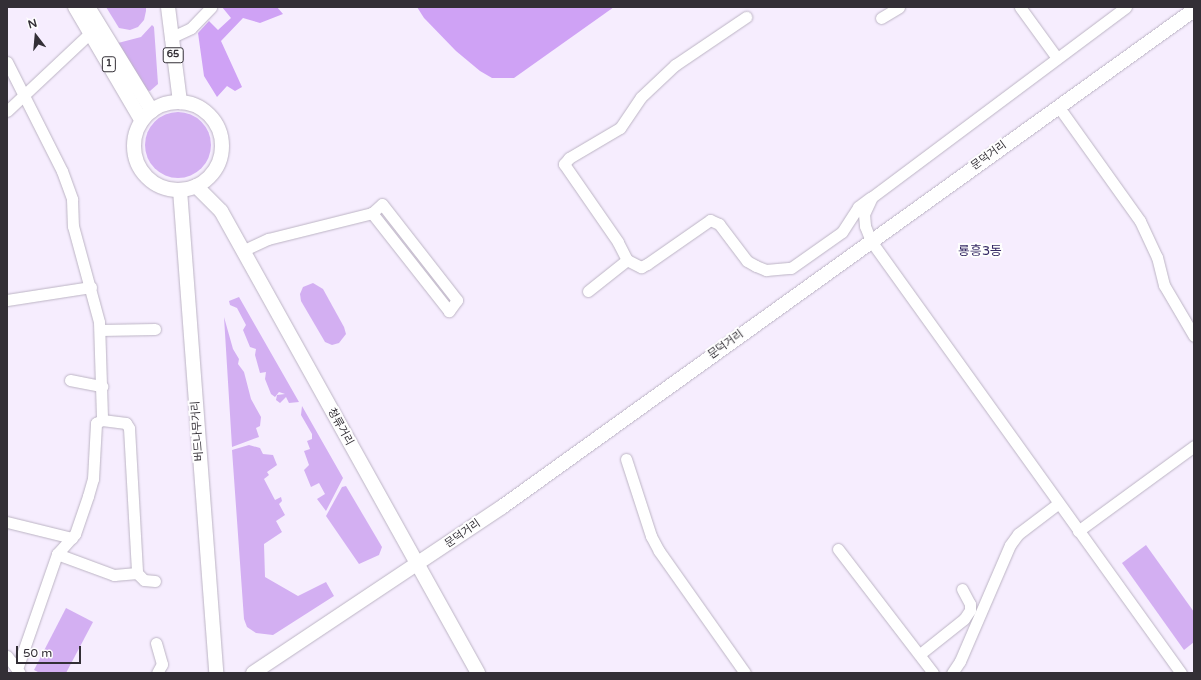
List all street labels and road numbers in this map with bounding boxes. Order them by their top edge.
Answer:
road number: 65 [162,47,184,63]
road number: 1 [101,56,117,72]
street label: 문덕거리 [969,139,1009,173]
street label: 문덕거리 [706,328,746,362]
street label: 버드나무거리 [189,400,207,462]
street label: 청류거리 [324,406,356,448]
street label: 문덕거리 [443,517,483,551]

